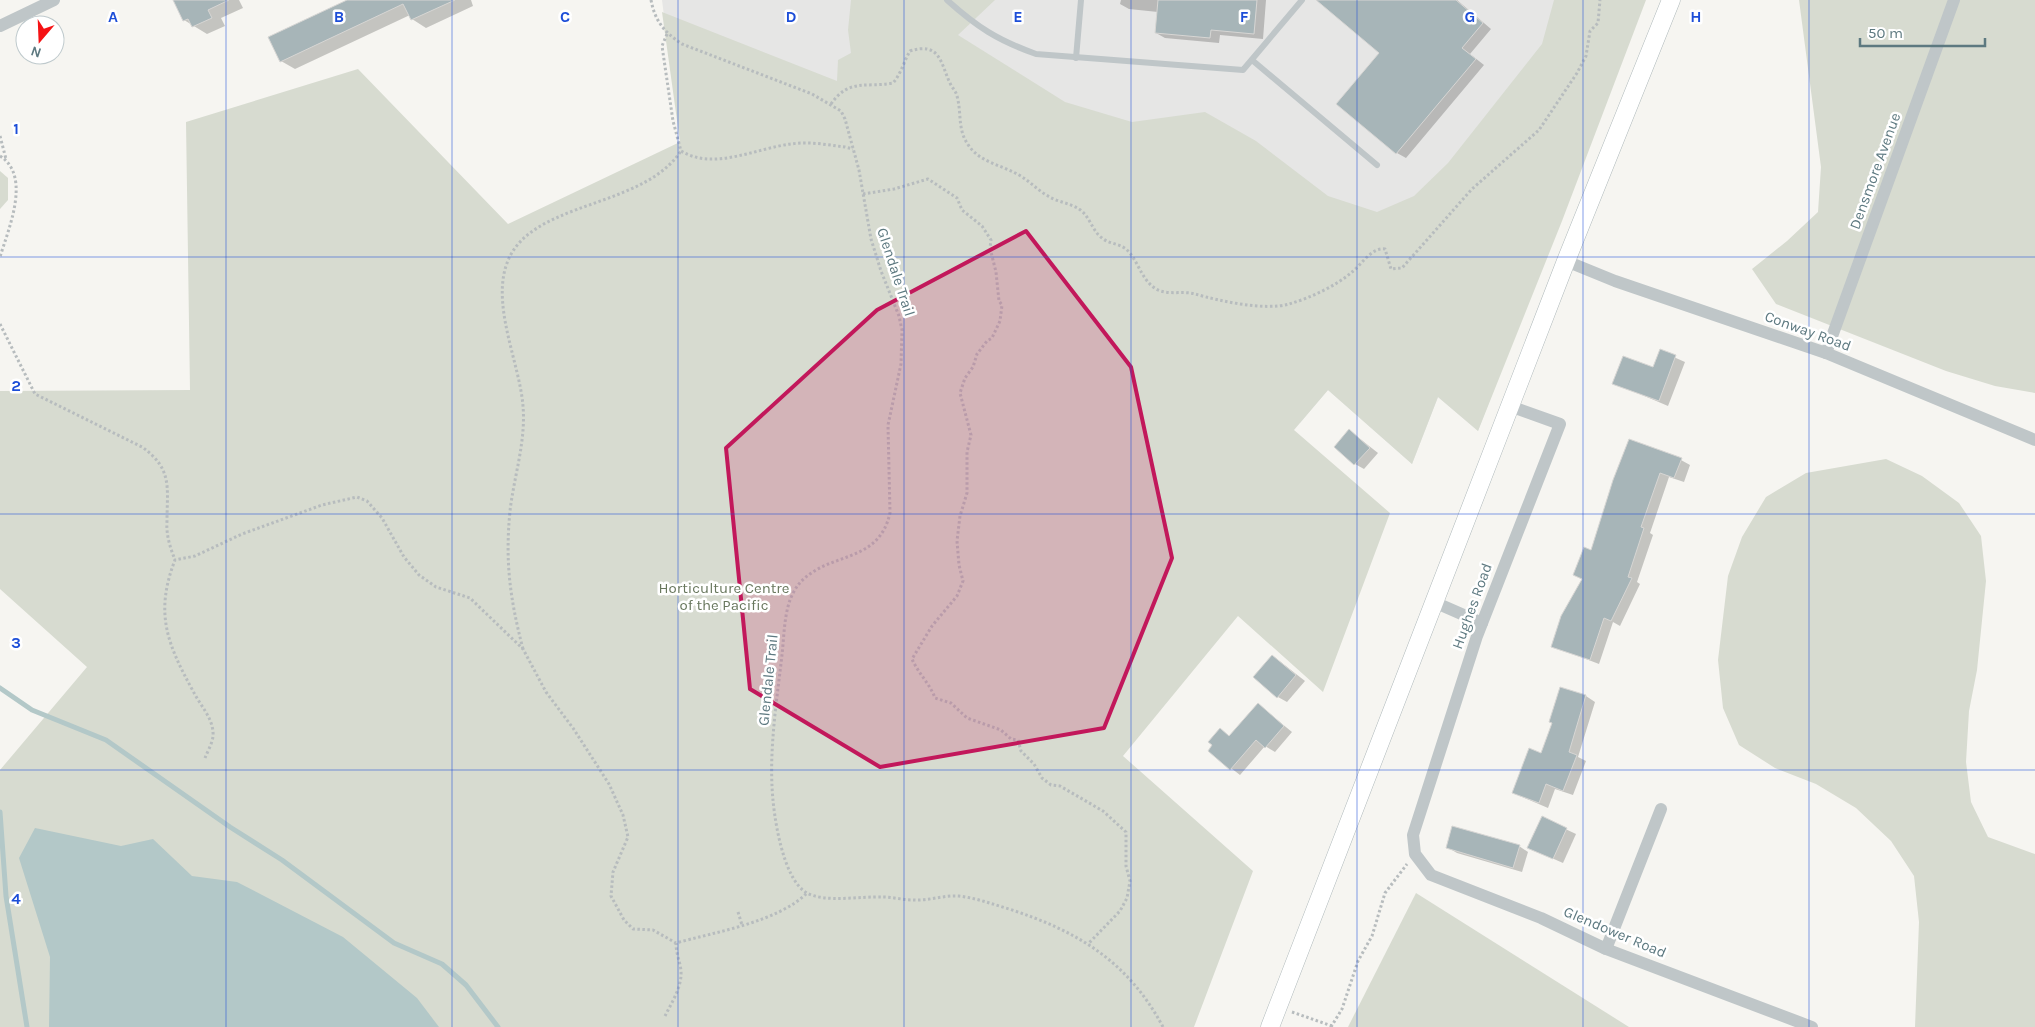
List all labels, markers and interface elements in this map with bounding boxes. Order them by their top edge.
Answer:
text: A [108,7,118,26]
text: B [334,7,344,26]
text: C [560,7,570,26]
text: D [786,7,797,26]
text: E [1013,7,1023,26]
text: F [1240,7,1249,26]
text: G [1465,7,1475,26]
text: H [1690,7,1702,26]
north arrow [15,15,65,65]
scale bar [1860,15,1985,47]
text: 50 m [1868,24,1903,42]
text: N [28,42,43,61]
street label: Densmore Avenue [1846,110,1904,232]
text: 1 [13,119,19,138]
street label: Glendale Trail [873,225,919,319]
street label: Conway Road [1762,307,1854,355]
text: 2 [11,376,21,395]
street label: Hughes Road [1448,560,1496,652]
park label: Horticulture Centre of the Pacific [659,579,789,614]
text: 3 [11,633,21,652]
street label: Glendale Trail [754,633,782,727]
text: 4 [11,889,21,908]
street label: Glendower Road [1561,902,1669,962]

